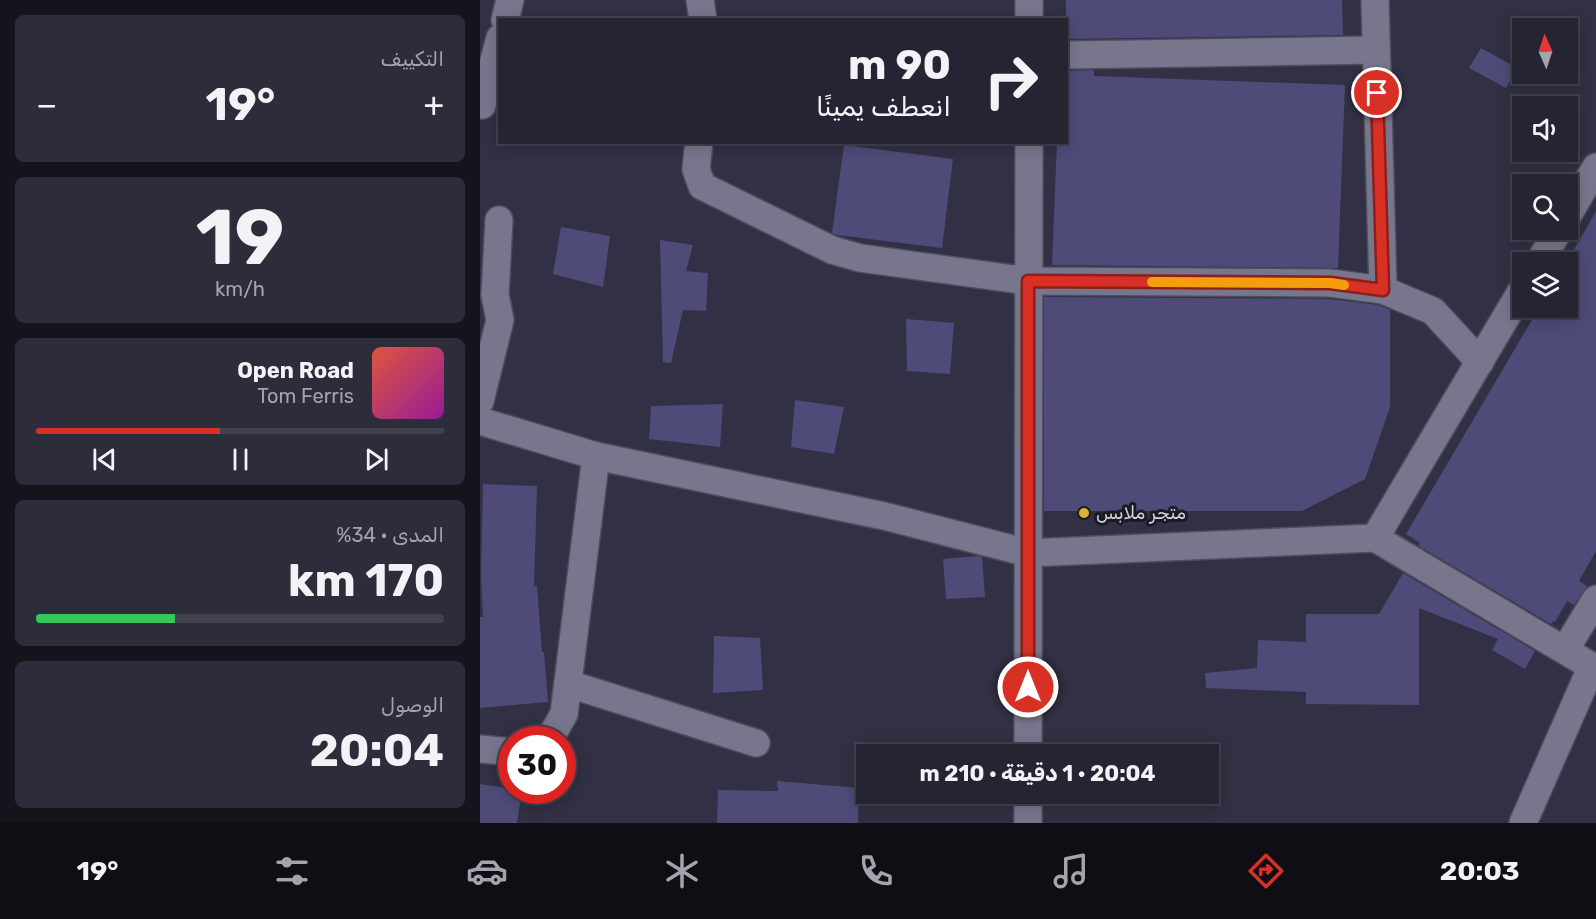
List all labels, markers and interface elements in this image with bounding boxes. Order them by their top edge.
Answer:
north arrow [1512,18,1578,84]
map controls [1512,18,1578,318]
text: 90 m [848,40,951,90]
icon: right [972,42,1050,120]
text: التكييف [381,47,444,71]
pin [1351,67,1402,118]
icon: arrive [1360,76,1393,109]
text: 19° [206,78,275,131]
text: − [36,85,57,124]
text: + [423,85,444,124]
text: انعطف يمينًا [816,91,951,123]
button: sound [1512,96,1578,162]
button: search [1512,174,1578,240]
text: 19 [196,191,284,284]
button: layers [1512,252,1578,318]
text: km/h [215,277,265,301]
text: Open Road [237,357,354,384]
text: Tom Ferris [257,384,354,408]
icon: previous [88,443,121,476]
icon: pause [224,443,257,476]
icon: next [360,443,393,476]
place label: متجر ملابس [1096,502,1186,524]
marker: متجر ملابس [1077,506,1091,520]
text: المدى · 34% [336,523,444,547]
text: 170 km [288,554,444,607]
position arrow [996,655,1060,719]
text: الوصول [381,693,444,717]
text: 20:04 [310,724,444,777]
speed limit sign: 30 [498,726,576,804]
text: 20:04 · 1 دقيقة · 210 m [919,760,1156,787]
icon: filters [271,850,313,892]
icon: car [466,850,508,892]
icon: climate [661,850,703,892]
icon: phone [855,850,897,892]
icon: music [1050,850,1092,892]
icon: directions [1245,850,1287,892]
text: 19° [76,855,118,887]
text: 20:03 [1440,855,1520,887]

